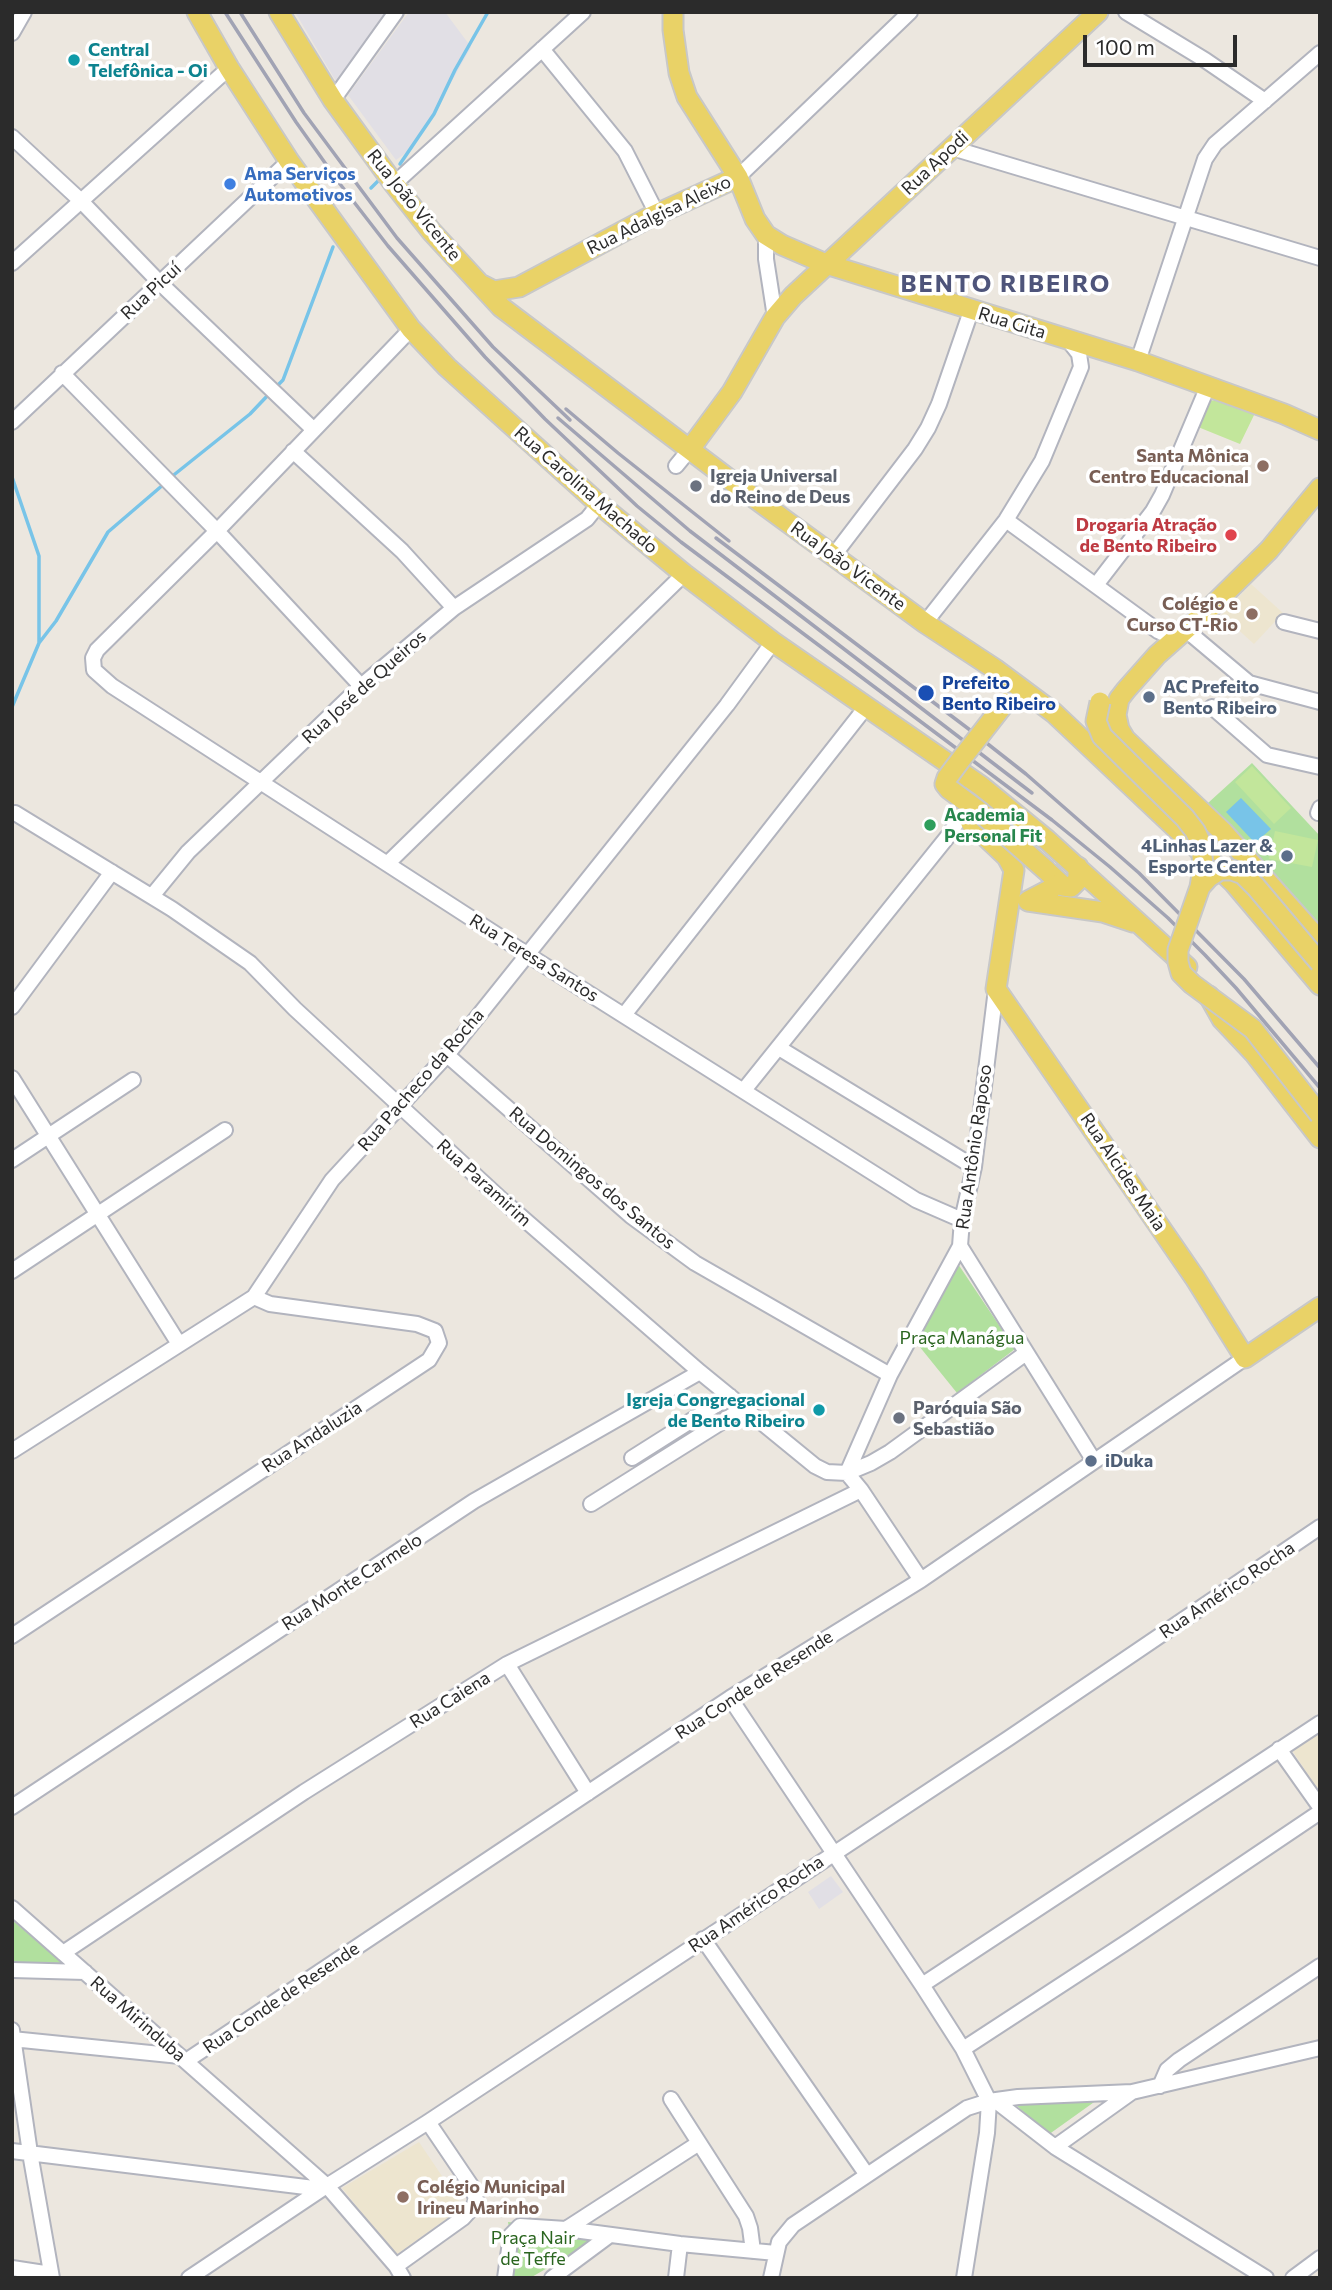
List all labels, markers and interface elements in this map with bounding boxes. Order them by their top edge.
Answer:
scale bar [1087,21,1241,65]
text: 100 m [1096,34,1155,59]
place label: Central Telefônica - Oi [88,39,208,82]
marker: Central Telefônica - Oi [66,52,82,68]
street label: Rua Apodi [897,127,973,199]
street label: Rua João Vicente [363,145,465,265]
place label: Ama Serviços Automotivos [244,163,356,206]
street label: Rua Adalgisa Aleixo [583,171,735,259]
marker: Ama Serviços Automotivos [222,176,238,192]
street label: Rua Picuí [116,258,186,324]
district label: BENTO RIBEIRO [902,270,1110,298]
street label: Rua Gita [976,303,1048,343]
street label: Rua Carolina Machado [510,422,662,558]
place label: Santa Mônica Centro Educacional [1089,445,1249,488]
marker: Santa Mônica Centro Educacional [1255,458,1271,474]
place label: Igreja Universal do Reino de Deus [710,465,850,508]
marker: Igreja Universal do Reino de Deus [688,478,704,494]
place label: Drogaria Atração de Bento Ribeiro [1076,514,1217,556]
street label: Rua João Vicente [786,517,910,615]
marker: Drogaria Atração de Bento Ribeiro [1223,527,1239,543]
place label: Colégio e Curso CT-Rio [1127,593,1238,636]
marker: Colégio e Curso CT-Rio [1244,606,1260,622]
street label: Rua José de Queiros [297,626,431,748]
place label: Prefeito Bento Ribeiro [942,672,1056,714]
place label: AC Prefeito Bento Ribeiro [1163,676,1277,718]
marker: Prefeito Bento Ribeiro [916,683,936,703]
marker: AC Prefeito Bento Ribeiro [1141,689,1157,705]
place label: Academia Personal Fit [944,804,1042,846]
marker: Academia Personal Fit [922,817,938,833]
place label: 4Linhas Lazer & Esporte Center [1141,835,1273,878]
marker: 4Linhas Lazer & Esporte Center [1279,848,1295,864]
street label: Rua Teresa Santos [465,910,603,1006]
street label: Rua Pacheco da Rocha [353,1004,489,1156]
street label: Rua Antônio Raposo [952,1063,996,1231]
street label: Rua Domingos dos Santos [505,1102,679,1254]
street label: Rua Alcides Maia [1076,1109,1170,1235]
street label: Rua Paramirim [432,1135,536,1231]
park label: Praça Manágua [900,1327,1024,1349]
place label: Igreja Congregacional de Bento Ribeiro [626,1389,805,1432]
street label: Rua Andaluzia [258,1397,366,1477]
place label: Paróquia São Sebastião [913,1397,1022,1440]
marker: Igreja Congregacional de Bento Ribeiro [811,1402,827,1418]
marker: Paróquia São Sebastião [891,1410,907,1426]
place label: iDuka [1105,1450,1153,1472]
marker: iDuka [1083,1453,1099,1469]
street label: Rua Monte Carmelo [278,1529,426,1635]
street label: Rua Américo Rocha [1155,1537,1299,1643]
street label: Rua Conde de Resende [671,1626,837,1744]
street label: Rua Caiena [406,1667,494,1733]
street label: Rua Américo Rocha [684,1851,828,1957]
street label: Rua Conde de Resende [199,1938,363,2058]
street label: Rua Mirinduba [86,1972,190,2066]
place label: Colégio Municipal Irineu Marinho [417,2176,565,2218]
marker: Colégio Municipal Irineu Marinho [395,2189,411,2205]
park label: Praça Nair de Teffe [491,2227,575,2270]

